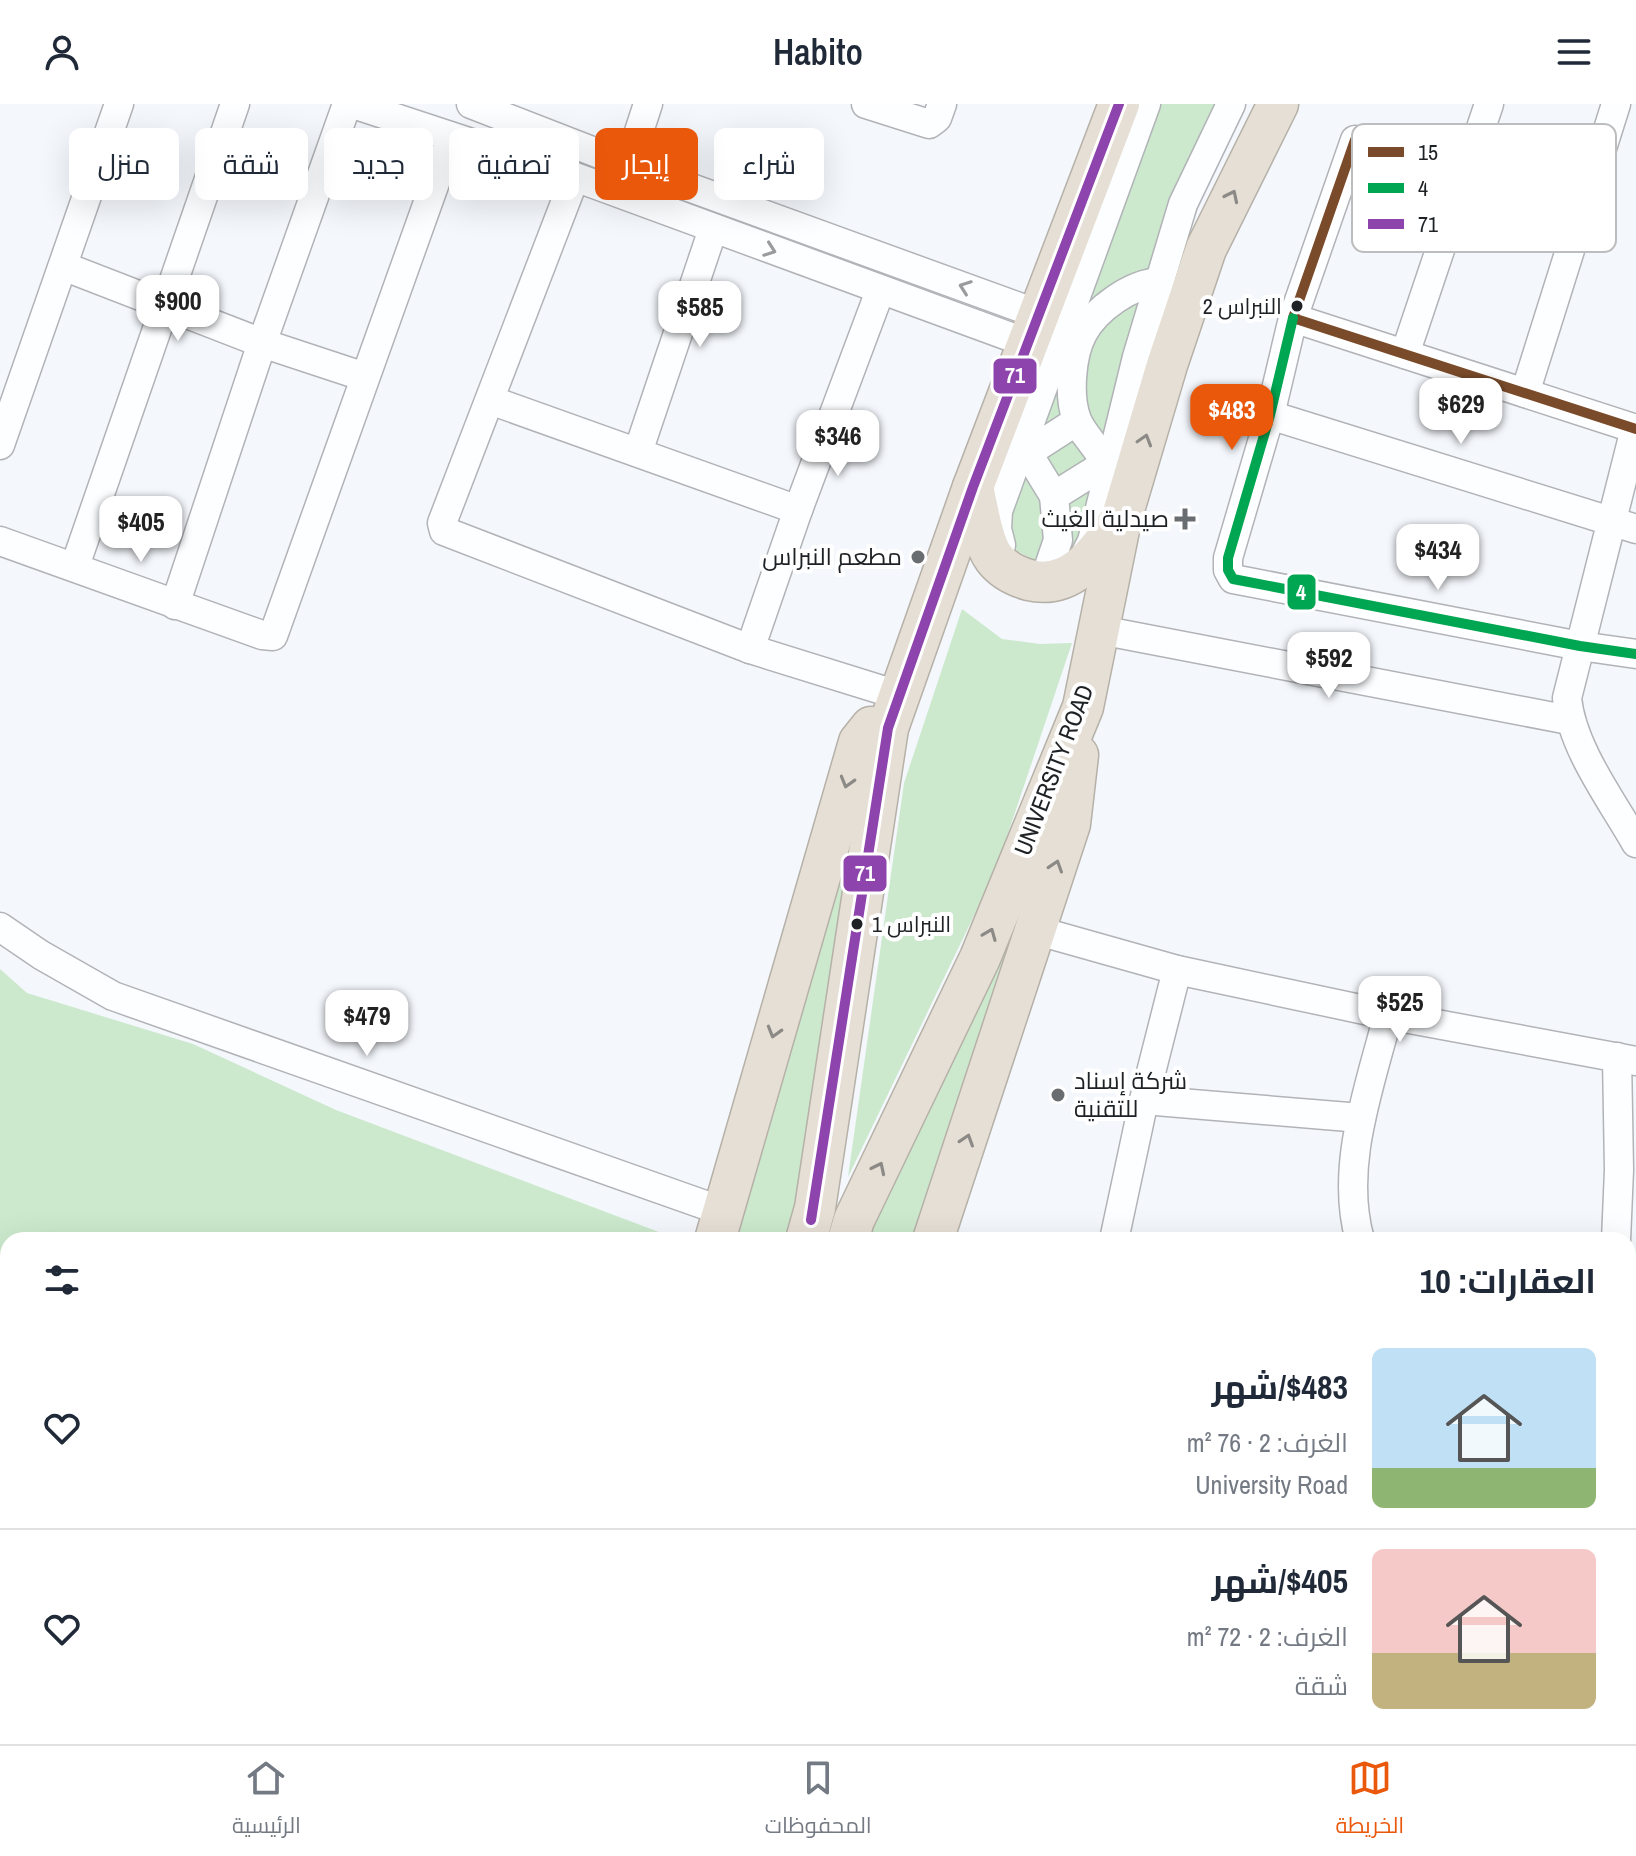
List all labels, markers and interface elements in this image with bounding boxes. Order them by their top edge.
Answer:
text: Habito [773,28,863,76]
icon: person [40,30,84,74]
icon: menu [1552,30,1596,74]
legend [1352,124,1616,252]
chip: منزل [69,128,179,200]
chip: شقة [195,128,308,200]
chip: جديد [324,128,433,200]
chip: تصفية [449,128,579,200]
chip: إيجار [595,128,698,200]
chip: شراء [714,128,824,200]
text: 15 [1418,137,1438,167]
text: 4 [1418,173,1428,203]
one-way arrow [1222,190,1238,204]
text: 71 [1418,209,1438,239]
one-way arrow [762,240,776,257]
pin: $900 [131,275,225,343]
one-way arrow [959,280,973,297]
pin: $585 [653,281,747,349]
text: $900 [154,283,202,318]
text: $585 [676,289,724,324]
place label: النبراس 2 [1203,291,1282,321]
marker: النبراس 2 [1289,298,1305,314]
line badge: 71 [992,357,1038,395]
text: 71 [1005,360,1026,390]
pin: $629 [1414,378,1508,446]
pin: $483 [1185,384,1279,452]
text: $629 [1437,386,1485,421]
text: $483 [1208,392,1256,427]
pin: $346 [791,410,885,478]
text: $346 [814,418,862,453]
one-way arrow [1136,434,1152,448]
pin: $405 [94,496,188,564]
place label: صيدلية الغيث [1041,502,1169,534]
text: $405 [117,504,165,539]
marker: صيدلية الغيث [1176,510,1194,528]
pin: $434 [1391,524,1485,592]
text: $434 [1414,532,1462,567]
place label: مطعم النبراس [762,540,902,573]
marker: مطعم النبراس [909,548,927,566]
line badge: 4 [1286,573,1317,611]
text: 4 [1296,577,1306,607]
pin: $592 [1282,632,1376,700]
text: $592 [1305,640,1353,675]
street label: UNIVERSITY ROAD [1006,680,1100,859]
one-way arrow [840,774,856,788]
line badge: 71 [842,854,888,893]
text: 71 [855,858,876,888]
one-way arrow [1047,860,1063,874]
place label: النبراس 1 [872,909,951,939]
marker: النبراس 1 [849,916,865,932]
one-way arrow [980,927,997,941]
pin: $525 [1353,976,1447,1044]
text: $525 [1376,984,1424,1019]
pin: $479 [320,990,414,1058]
text: $479 [343,998,391,1033]
one-way arrow [767,1024,784,1038]
place label: شركة إسناد للتقنية [1074,1064,1187,1124]
marker: شركة إسناد للتقنية [1049,1086,1067,1104]
one-way arrow [957,1133,973,1147]
one-way arrow [869,1162,885,1177]
icon: filters [40,1258,84,1302]
text: العقارات: 10 [1420,1258,1596,1304]
text: $483/شهر [1212,1364,1348,1410]
icon: home [1436,1380,1532,1476]
icon: heart [40,1406,84,1450]
text: الغرف: 2 · 76 m² [1187,1425,1348,1460]
text: University Road [1195,1467,1348,1502]
text: $405/شهر [1212,1558,1348,1604]
icon: home [1436,1581,1532,1677]
icon: heart [40,1607,84,1651]
text: الغرف: 2 · 72 m² [1187,1619,1348,1654]
text: شقة [1295,1668,1348,1703]
tab: الرئيسية [232,1756,301,1846]
tab: المحفوظات [765,1756,872,1846]
tab: الخريطة [1335,1756,1404,1846]

